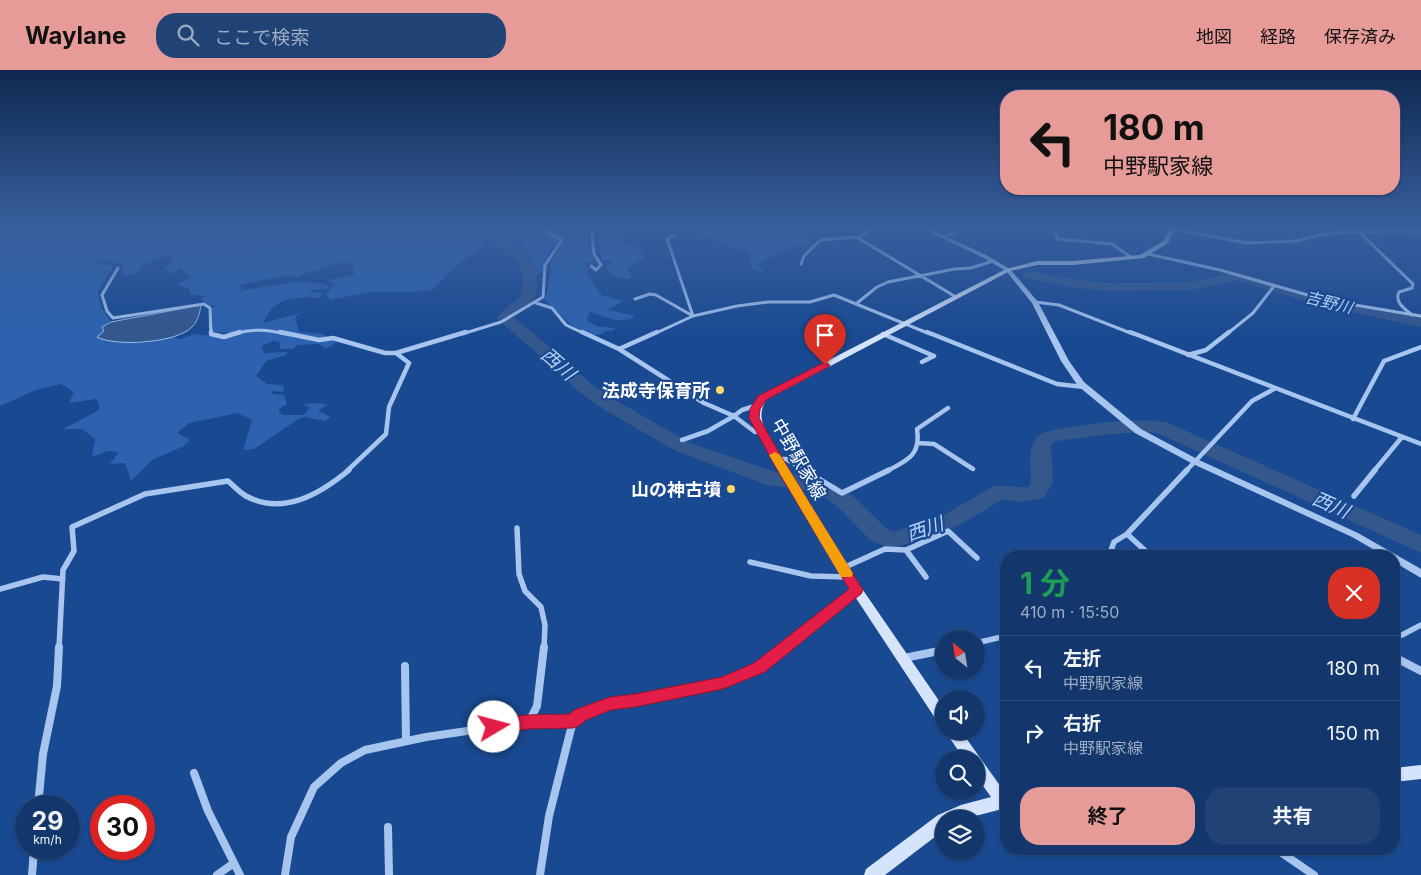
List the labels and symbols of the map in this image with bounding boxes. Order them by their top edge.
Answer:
water label: 吉野川 [1303,286,1357,318]
pin [804,314,846,365]
water label: 西川 [536,343,581,386]
place label: 法成寺保育所 [602,380,710,401]
marker: 法成寺保育所 [714,384,726,396]
street label: 中野駅家線 [767,415,831,503]
place label: 山の神古墳 [631,479,721,500]
marker: 山の神古墳 [725,483,737,495]
water label: 西川 [1309,487,1355,524]
water label: 西川 [903,511,949,546]
north arrow [935,630,985,680]
position arrow [467,700,519,752]
speed limit sign: 30 [90,795,155,860]

